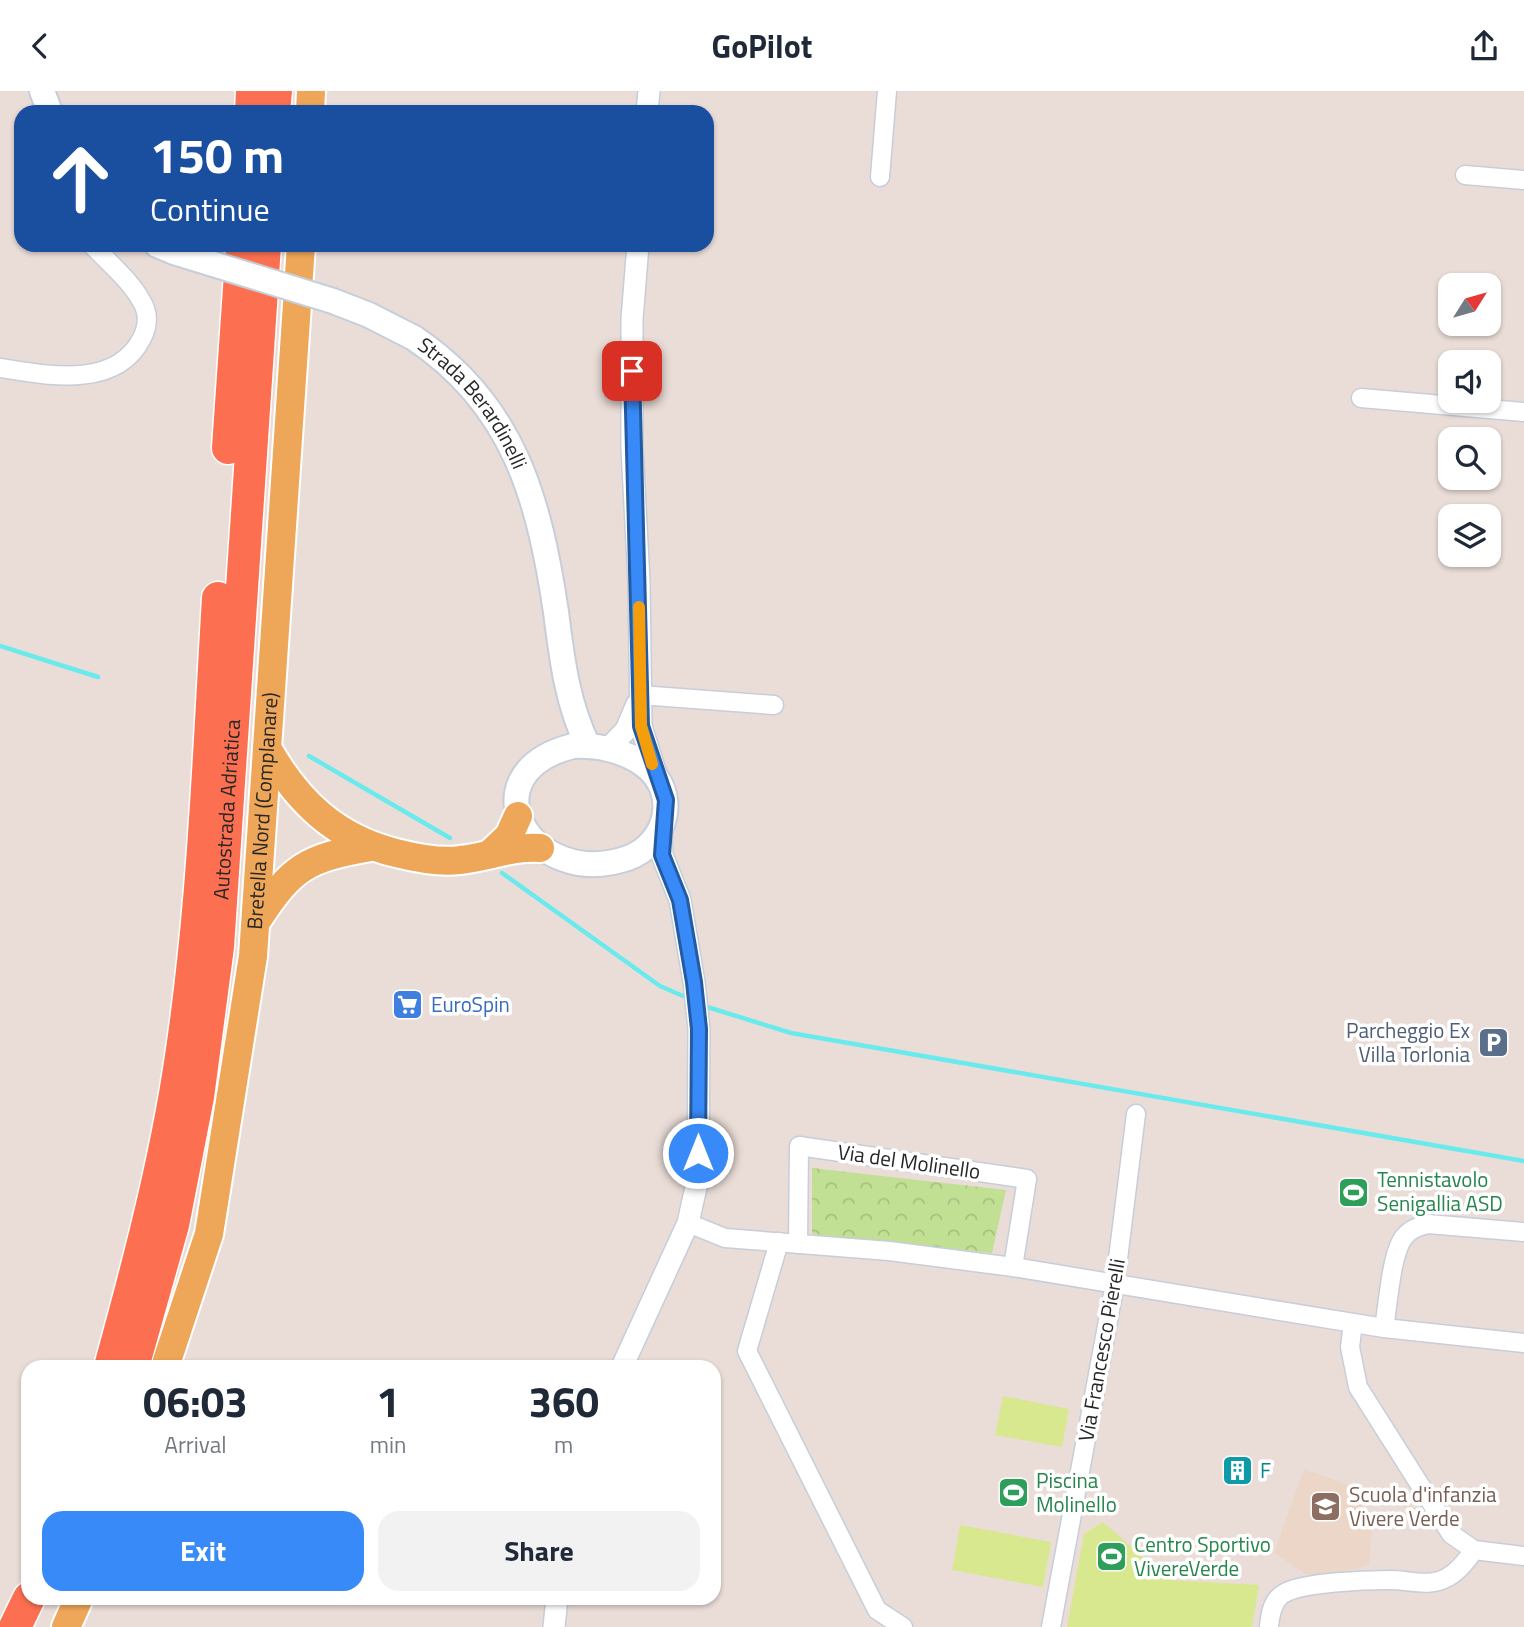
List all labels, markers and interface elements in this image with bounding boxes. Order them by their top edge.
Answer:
text: GoPilot [712,22,812,70]
icon: back [21,27,59,65]
icon: share [1465,27,1503,65]
text: 150 m [150,117,284,192]
icon: ahead [35,133,126,224]
text: Continue [150,185,270,233]
north arrow [1438,273,1502,336]
map controls [1438,273,1501,567]
street label: Strada Berardinelli [411,329,536,474]
pin [602,341,662,401]
button: sound [1438,350,1501,413]
icon: arrive [613,352,651,390]
button: search [1438,427,1501,490]
button: layers [1438,504,1501,567]
street label: Bretella Nord (Complanare) [238,691,286,931]
street label: Autostrada Adriatica [204,718,248,901]
supermarket icon: EuroSpin [391,988,425,1022]
place label: EuroSpin [431,988,510,1020]
place label: Parcheggio Ex Villa Torlonia [1346,1014,1471,1070]
parking icon: Parcheggio Ex Villa Torlonia [1476,1026,1510,1060]
position arrow [661,1116,735,1190]
street label: Via del Molinello [836,1135,983,1187]
place label: Tennistavolo Senigallia ASD [1377,1163,1503,1219]
sports icon: Tennistavolo Senigallia ASD [1337,1175,1371,1209]
street label: Via Francesco Pierelli [1069,1256,1133,1444]
text: 06:03 [143,1369,248,1433]
text: 1 [376,1369,400,1433]
text: 360 [528,1369,599,1433]
text: Arrival [164,1427,227,1462]
text: min [370,1427,406,1462]
text: m [554,1427,573,1462]
building icon: F [1220,1454,1254,1488]
place label: F [1260,1454,1271,1486]
place label: Piscina Molinello [1036,1464,1117,1520]
sports icon: Piscina Molinello [996,1476,1030,1510]
place label: Scuola d'infanzia Vivere Verde [1349,1478,1497,1534]
school or university icon: Scuola d'infanzia Vivere Verde [1309,1490,1343,1524]
button: Exit [42,1511,364,1591]
button: Share [378,1511,700,1591]
place label: Centro Sportivo VivereVerde [1134,1528,1271,1584]
sports icon: Centro Sportivo VivereVerde [1094,1540,1128,1574]

